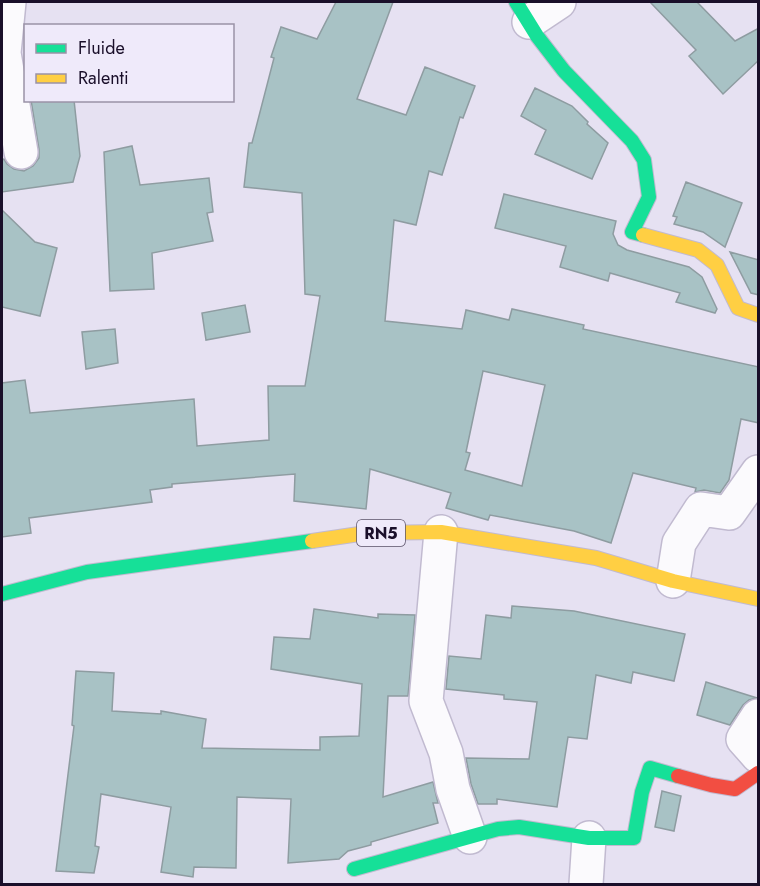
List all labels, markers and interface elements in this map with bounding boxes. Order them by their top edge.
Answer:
legend [24,24,234,102]
text: Fluide [78,35,125,61]
text: Ralenti [78,65,129,91]
road number: RN5 [357,520,405,546]

